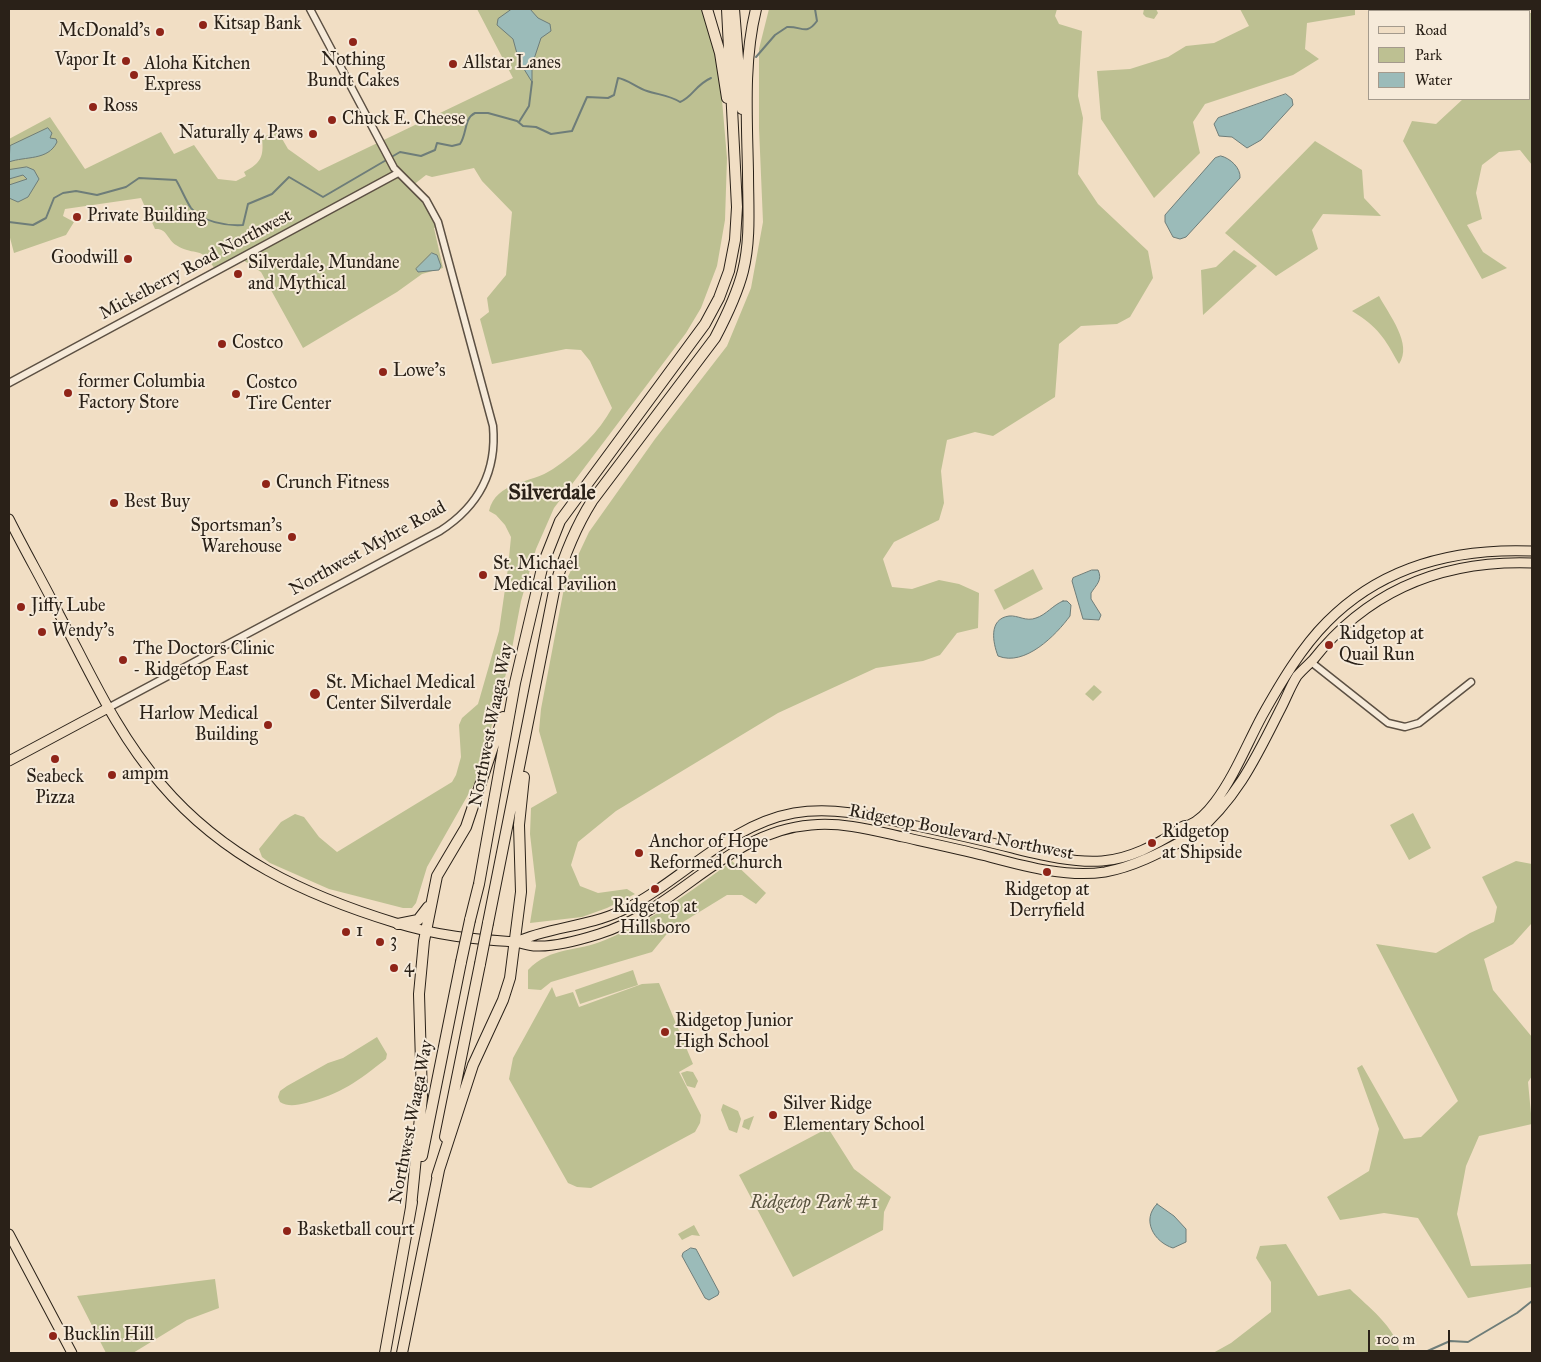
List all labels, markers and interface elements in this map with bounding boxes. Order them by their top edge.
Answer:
legend [1368,10,1531,100]
place label: Kitsap Bank [213,14,302,36]
marker: Kitsap Bank [197,19,209,31]
place label: McDonald's [59,21,150,43]
text: Road [1415,21,1447,39]
marker: McDonald's [154,26,166,38]
marker: Nothing Bundt Cakes [347,36,359,48]
text: Park [1415,46,1442,64]
place label: Vapor It [55,50,116,72]
place label: Nothing Bundt Cakes [307,50,399,92]
place label: Allstar Lanes [463,53,561,75]
place label: Aloha Kitchen Express [144,54,250,96]
marker: Vapor It [120,55,132,67]
marker: Allstar Lanes [447,58,459,70]
marker: Aloha Kitchen Express [128,69,140,81]
text: Water [1415,71,1452,89]
place label: Ross [103,96,138,118]
marker: Ross [87,101,99,113]
place label: Chuck E. Cheese [342,109,465,131]
marker: Chuck E. Cheese [326,114,338,126]
place label: Naturally 4 Paws [179,123,303,145]
marker: Naturally 4 Paws [307,128,319,140]
street label: Mickelberry Road Northwest [96,205,296,325]
place label: Private Building [87,206,206,228]
marker: Private Building [71,211,83,223]
place label: Goodwill [51,248,118,270]
marker: Goodwill [122,253,134,265]
place label: Silverdale, Mundane and Mythical [248,253,400,296]
marker: Silverdale, Mundane and Mythical [232,268,244,280]
place label: Costco [232,333,283,355]
marker: Costco [216,338,228,350]
place label: Lowe's [393,361,445,383]
marker: Lowe's [377,366,389,378]
place label: former Columbia Factory Store [78,372,205,414]
place label: Costco Tire Center [246,373,331,416]
marker: former Columbia Factory Store [62,387,74,399]
marker: Costco Tire Center [230,388,242,400]
place label: Crunch Fitness [276,473,389,495]
marker: Crunch Fitness [260,478,272,490]
district label: Silverdale [508,481,596,507]
place label: Best Buy [124,492,190,514]
marker: Best Buy [108,497,120,509]
street label: Northwest Myhre Road [286,497,450,601]
place label: Sportsman's Warehouse [190,516,282,558]
marker: Sportsman's Warehouse [286,531,298,543]
place label: St. Michael Medical Pavilion [493,554,616,596]
marker: St. Michael Medical Pavilion [477,569,489,581]
place label: Jiffy Lube [31,596,105,618]
marker: Jiffy Lube [15,601,27,613]
place label: Wendy's [52,621,114,643]
place label: Ridgetop at Quail Run [1339,624,1424,666]
marker: Wendy's [36,626,48,638]
place label: The Doctors Clinic - Ridgetop East [133,639,275,682]
marker: Ridgetop at Quail Run [1323,639,1335,651]
street label: Northwest Waaga Way [466,641,518,809]
marker: The Doctors Clinic - Ridgetop East [117,654,129,666]
place label: St. Michael Medical Center Silverdale [326,673,475,716]
marker: St. Michael Medical Center Silverdale [308,687,322,701]
place label: Harlow Medical Building [139,704,258,746]
marker: Harlow Medical Building [262,719,274,731]
marker: Seabeck Pizza [49,753,61,765]
place label: ampm [122,764,169,786]
place label: Seabeck Pizza [26,767,84,810]
marker: ampm [106,769,118,781]
street label: Ridgetop Boulevard Northwest [847,801,1075,865]
place label: Ridgetop at Shipside [1162,822,1242,864]
place label: Anchor of Hope Reformed Church [649,832,782,874]
marker: Ridgetop at Shipside [1146,837,1158,849]
marker: Anchor of Hope Reformed Church [633,847,645,859]
marker: Ridgetop at Derryfield [1041,866,1053,878]
place label: Ridgetop at Derryfield [1005,880,1089,922]
marker: Ridgetop at Hillsboro [649,883,661,895]
place label: Ridgetop at Hillsboro [613,897,697,940]
place label: 1 [356,921,363,943]
marker: 1 [340,926,352,938]
place label: 3 [390,931,397,953]
marker: 3 [374,936,386,948]
place label: 4 [404,957,414,979]
marker: 4 [388,962,400,974]
place label: Ridgetop Junior High School [675,1011,793,1054]
marker: Ridgetop Junior High School [659,1026,671,1038]
street label: Northwest Waaga Way [386,1038,438,1206]
place label: Silver Ridge Elementary School [783,1094,925,1136]
marker: Silver Ridge Elementary School [767,1109,779,1121]
park label: Ridgetop Park #1 [750,1193,878,1215]
place label: Basketball court [297,1220,415,1242]
marker: Basketball court [281,1225,293,1237]
scale bar [1371,1320,1454,1352]
place label: Bucklin Hill [63,1325,154,1347]
marker: Bucklin Hill [47,1330,59,1342]
text: 100 m [1376,1330,1415,1348]

